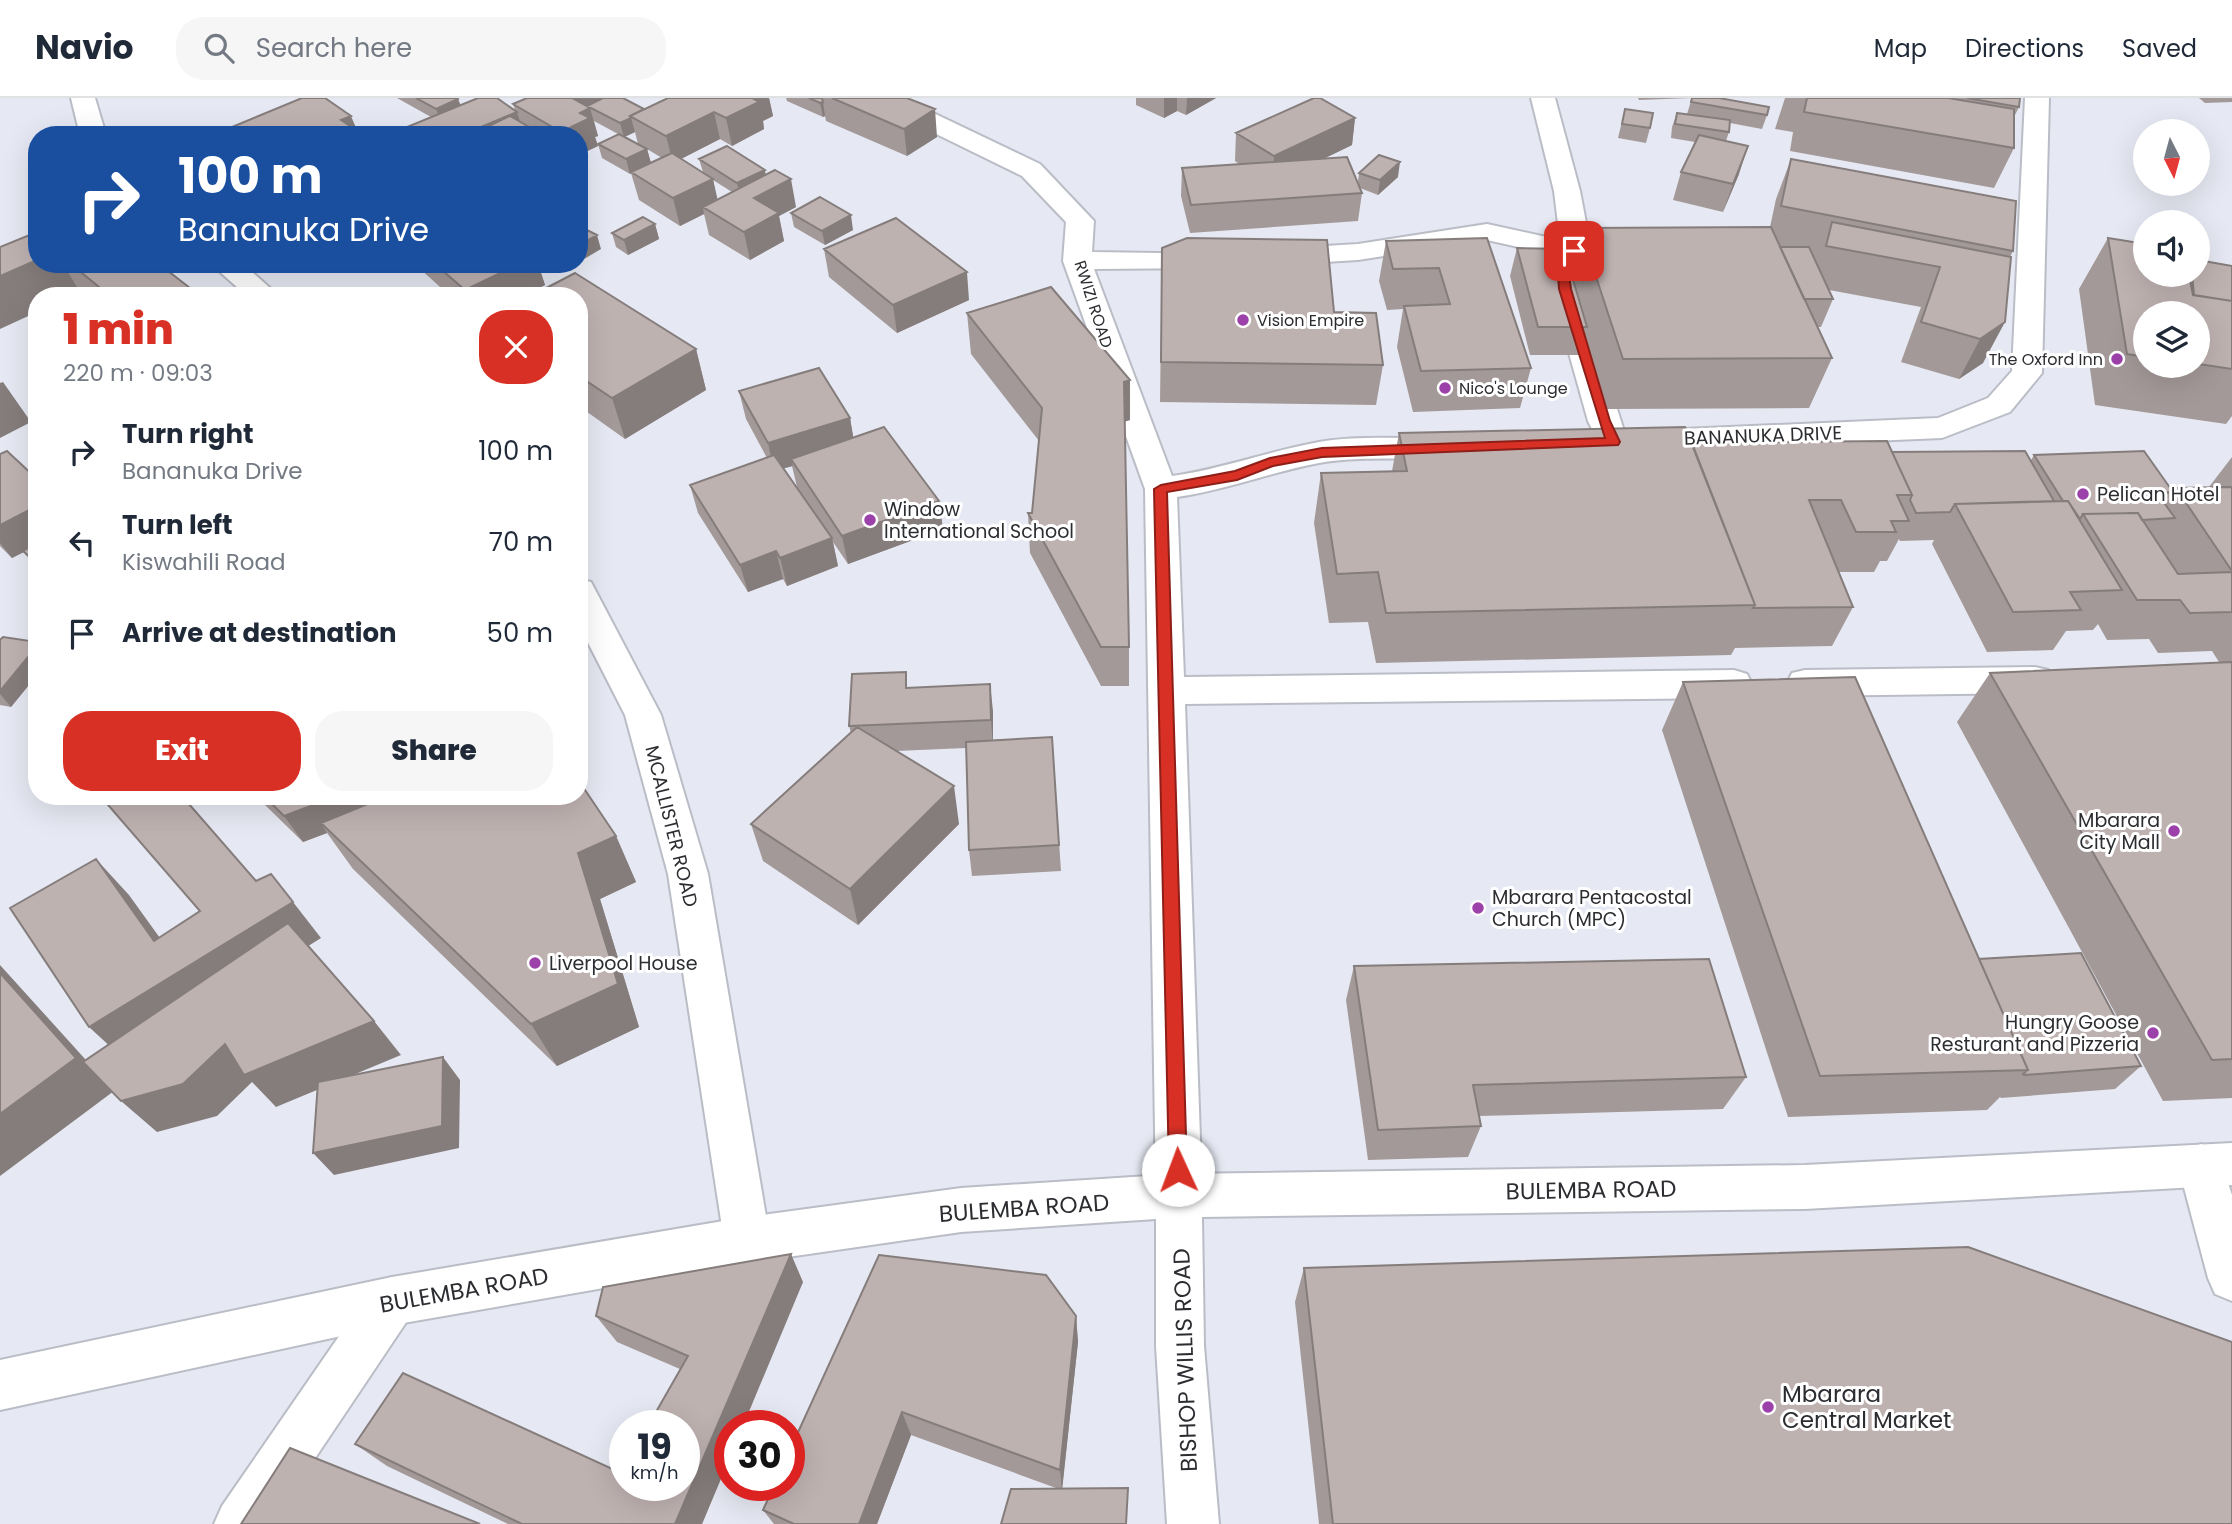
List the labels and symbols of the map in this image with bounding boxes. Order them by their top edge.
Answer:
north arrow [2133,119,2210,196]
pin [1544,221,1604,281]
street label: RWIZI ROAD [1069,258,1118,351]
place label: Vision Empire [1257,309,1364,332]
marker: Vision Empire [1235,312,1251,328]
place label: The Oxford Inn [1989,348,2103,371]
marker: The Oxford Inn [2109,351,2125,367]
place label: Nico's Lounge [1459,377,1568,400]
marker: Nico's Lounge [1437,380,1453,396]
street label: BANANUKA DRIVE [1683,419,1843,452]
place label: Pelican Hotel [2097,481,2219,508]
marker: Pelican Hotel [2075,486,2091,502]
place label: Window International School [884,496,1074,545]
marker: Window International School [862,512,878,528]
street label: MCALLISTER ROAD [638,743,705,910]
place label: Mbarara City Mall [2078,807,2160,856]
marker: Mbarara City Mall [2166,823,2182,839]
place label: Mbarara Pentacostal Church (MPC) [1492,884,1692,933]
marker: Mbarara Pentacostal Church (MPC) [1470,900,1486,916]
place label: Liverpool House [549,950,698,977]
marker: Liverpool House [527,955,543,971]
place label: Hungry Goose Resturant and Pizzeria [1930,1009,2139,1058]
marker: Hungry Goose Resturant and Pizzeria [2145,1025,2161,1041]
position arrow [1141,1133,1215,1207]
street label: BULEMBA ROAD [1505,1173,1677,1207]
street label: BULEMBA ROAD [938,1186,1110,1230]
street label: BISHOP WILLIS ROAD [1165,1248,1205,1472]
street label: BULEMBA ROAD [377,1259,551,1321]
place label: Mbarara Central Market [1782,1378,1951,1436]
marker: Mbarara Central Market [1760,1399,1776,1415]
speed limit sign: 30 [714,1410,805,1501]

